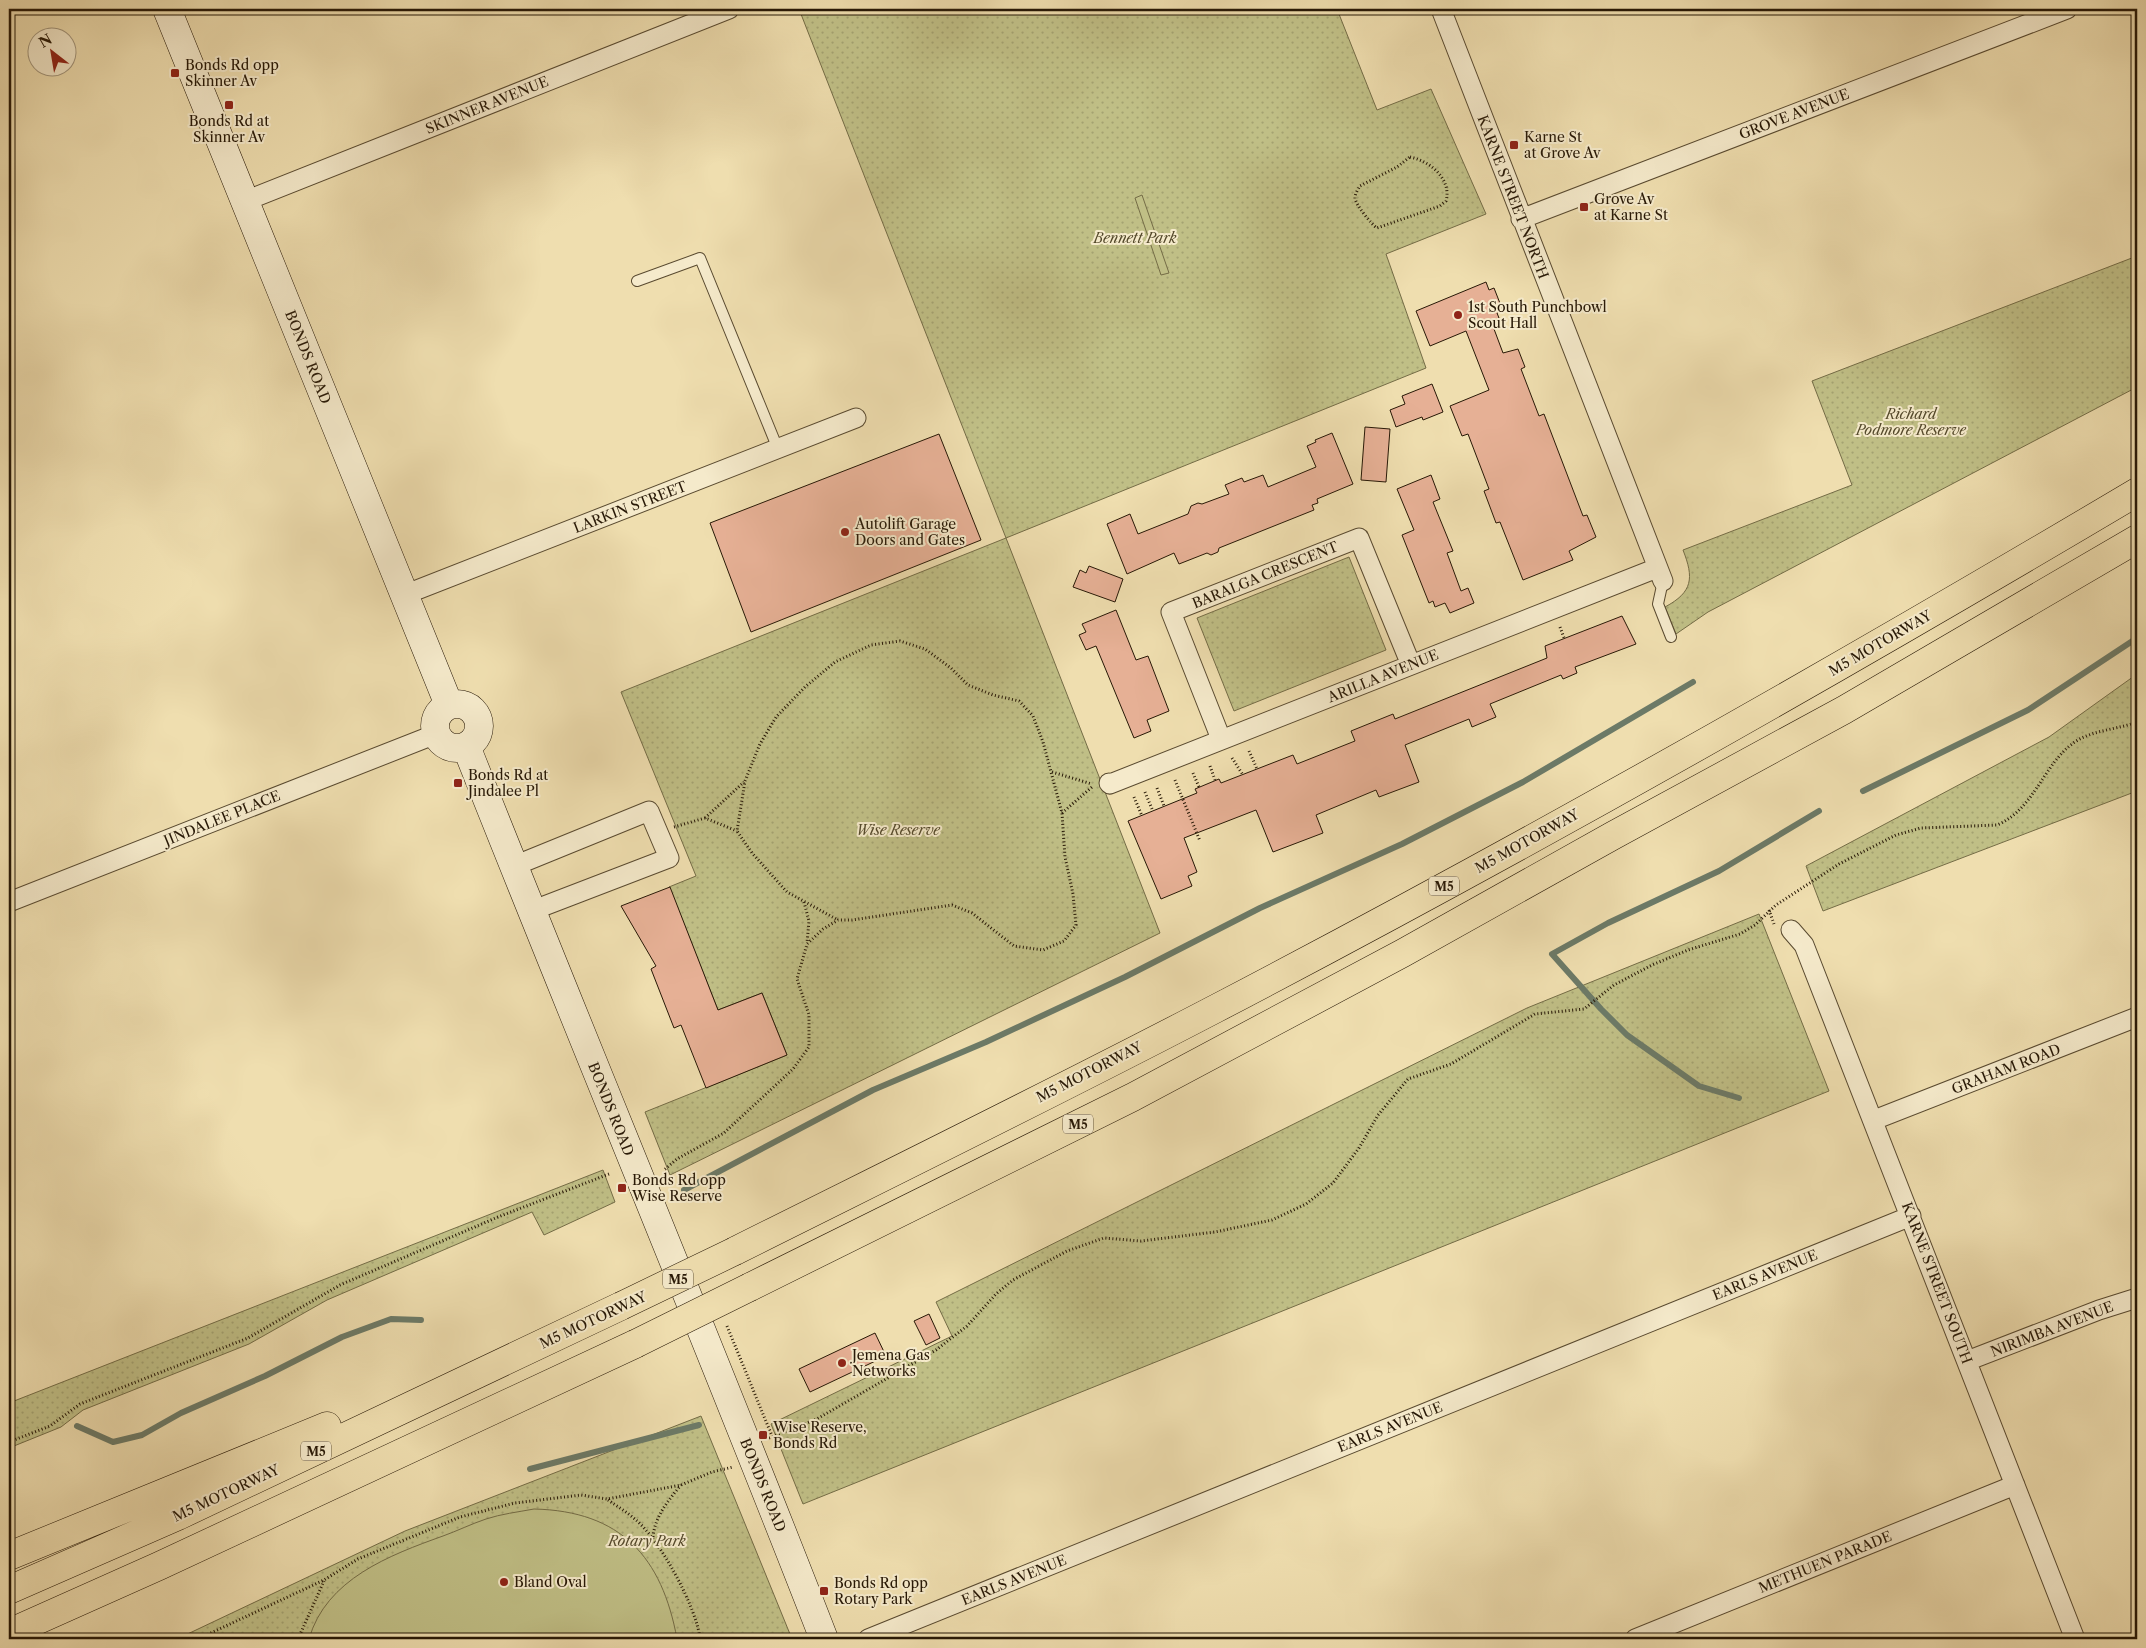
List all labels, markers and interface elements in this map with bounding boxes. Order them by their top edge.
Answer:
north arrow [28,28,78,78]
text: N [35,30,55,52]
place label: Bonds Rd opp Skinner Av [185,56,279,90]
marker: Bonds Rd opp Skinner Av [169,67,181,79]
street label: SKINNER AVENUE [423,72,551,138]
street label: GROVE AVENUE [1736,85,1852,143]
marker: Bonds Rd at Skinner Av [223,99,235,111]
place label: Bonds Rd at Skinner Av [189,112,269,146]
street label: KARNE STREET NORTH [1473,113,1553,281]
place label: Karne St at Grove Av [1524,128,1601,162]
marker: Karne St at Grove Av [1508,139,1520,151]
place label: Grove Av at Karne St [1594,190,1668,224]
marker: Grove Av at Karne St [1578,201,1590,213]
park label: Bennett Park [1092,229,1177,247]
place label: 1st South Punchbowl Scout Hall [1468,298,1607,332]
street label: BONDS ROAD [281,308,335,406]
marker: 1st South Punchbowl Scout Hall [1452,309,1464,321]
park label: Richard Podmore Reserve [1855,405,1967,439]
street label: LARKIN STREET [571,477,690,537]
place label: Autolift Garage Doors and Gates [854,515,965,549]
marker: Autolift Garage Doors and Gates [839,526,851,538]
street label: BARALGA CRESCENT [1189,537,1341,613]
street label: M5 MOTORWAY [1825,606,1936,680]
street label: ARILLA AVENUE [1324,646,1441,707]
place label: Bonds Rd at Jindalee Pl [466,766,548,800]
marker: Bonds Rd at Jindalee Pl [452,777,464,789]
street label: JINDALEE PLACE [159,786,283,850]
street label: M5 MOTORWAY [1472,804,1583,877]
park label: Wise Reserve [856,821,941,839]
road number: M5 [1429,876,1459,896]
street label: M5 MOTORWAY [1033,1037,1146,1106]
street label: GRAHAM ROAD [1949,1040,2063,1098]
street label: BONDS ROAD [584,1060,638,1158]
road number: M5 [1063,1114,1093,1134]
place label: Bonds Rd opp Wise Reserve [631,1171,726,1205]
marker: Bonds Rd opp Wise Reserve [616,1182,628,1194]
street label: KARNE STREET SOUTH [1898,1200,1976,1366]
street label: EARLS AVENUE [1710,1246,1820,1304]
road number: M5 [663,1270,693,1288]
street label: M5 MOTORWAY [537,1287,650,1353]
street label: NIRIMBA AVENUE [1988,1297,2116,1361]
place label: Jemena Gas Networks [850,1346,930,1380]
marker: Jemena Gas Networks [836,1357,848,1369]
street label: EARLS AVENUE [1335,1398,1445,1456]
place label: Wise Reserve, Bonds Rd [772,1418,867,1452]
marker: Wise Reserve, Bonds Rd [757,1429,769,1441]
street label: BONDS ROAD [736,1436,790,1534]
road number: M5 [301,1442,331,1460]
street label: M5 MOTORWAY [170,1460,283,1526]
street label: METHUEN PARADE [1756,1527,1894,1597]
park label: Rotary Park [607,1532,687,1550]
street label: EARLS AVENUE [959,1551,1069,1609]
place label: Bland Oval [514,1573,587,1591]
place label: Bonds Rd opp Rotary Park [834,1574,928,1608]
marker: Bland Oval [498,1576,510,1588]
marker: Bonds Rd opp Rotary Park [818,1585,830,1597]

